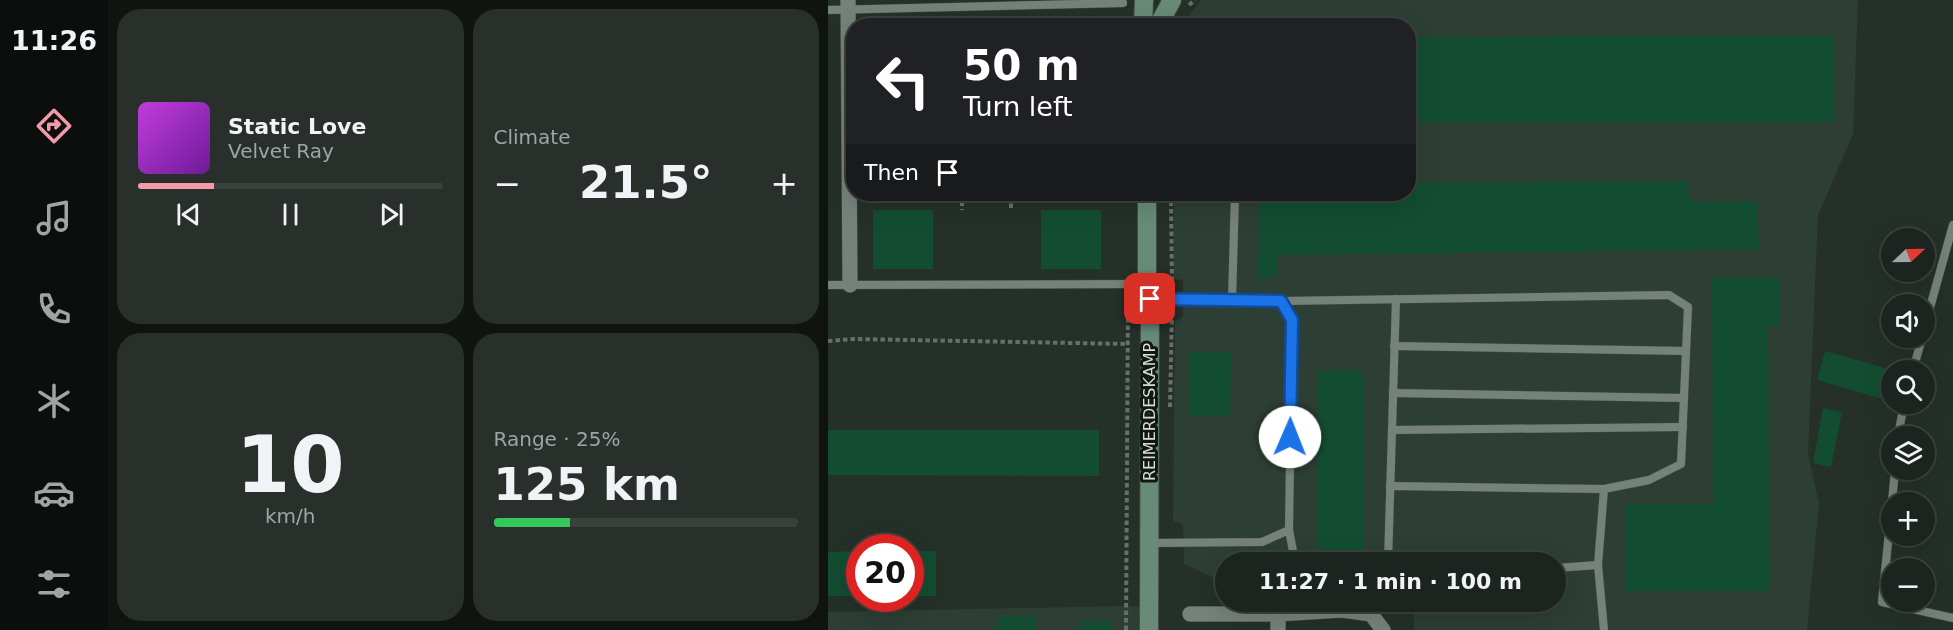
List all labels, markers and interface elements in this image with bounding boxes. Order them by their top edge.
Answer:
text: 11:26 [11,25,97,56]
text: 50 m [963,41,1080,90]
icon: left [864,42,942,120]
text: Turn left [963,91,1073,122]
icon: directions [33,105,75,147]
text: Static Love [228,114,366,139]
text: Climate [494,125,570,149]
text: Velvet Ray [228,139,334,163]
text: 21.5° [579,156,713,209]
icon: arrive [931,156,964,189]
text: Then [864,160,919,185]
text: − [494,164,521,203]
text: + [770,164,798,203]
icon: music [33,197,75,239]
icon: previous [172,198,205,231]
icon: pause [274,198,307,231]
icon: next [375,198,408,231]
north arrow [1881,228,1935,282]
map controls [1881,228,1935,612]
pin [1124,273,1175,324]
icon: arrive [1133,282,1166,315]
icon: phone [33,288,75,330]
button: sound [1881,294,1935,348]
street label: REIMERDESKAMP [1140,343,1159,481]
button: search [1881,360,1935,414]
icon: climate [33,380,75,422]
position arrow [1258,405,1322,469]
text: 10 [236,420,345,510]
button: layers [1881,426,1935,480]
text: Range · 25% [494,427,620,451]
text: 125 km [494,458,680,511]
icon: car [33,472,75,514]
button: + [1881,492,1935,546]
text: km/h [265,504,315,528]
speed limit sign: 20 [846,534,924,612]
button: − [1881,558,1935,612]
icon: filters [33,563,75,605]
text: 11:27 · 1 min · 100 m [1259,569,1522,594]

